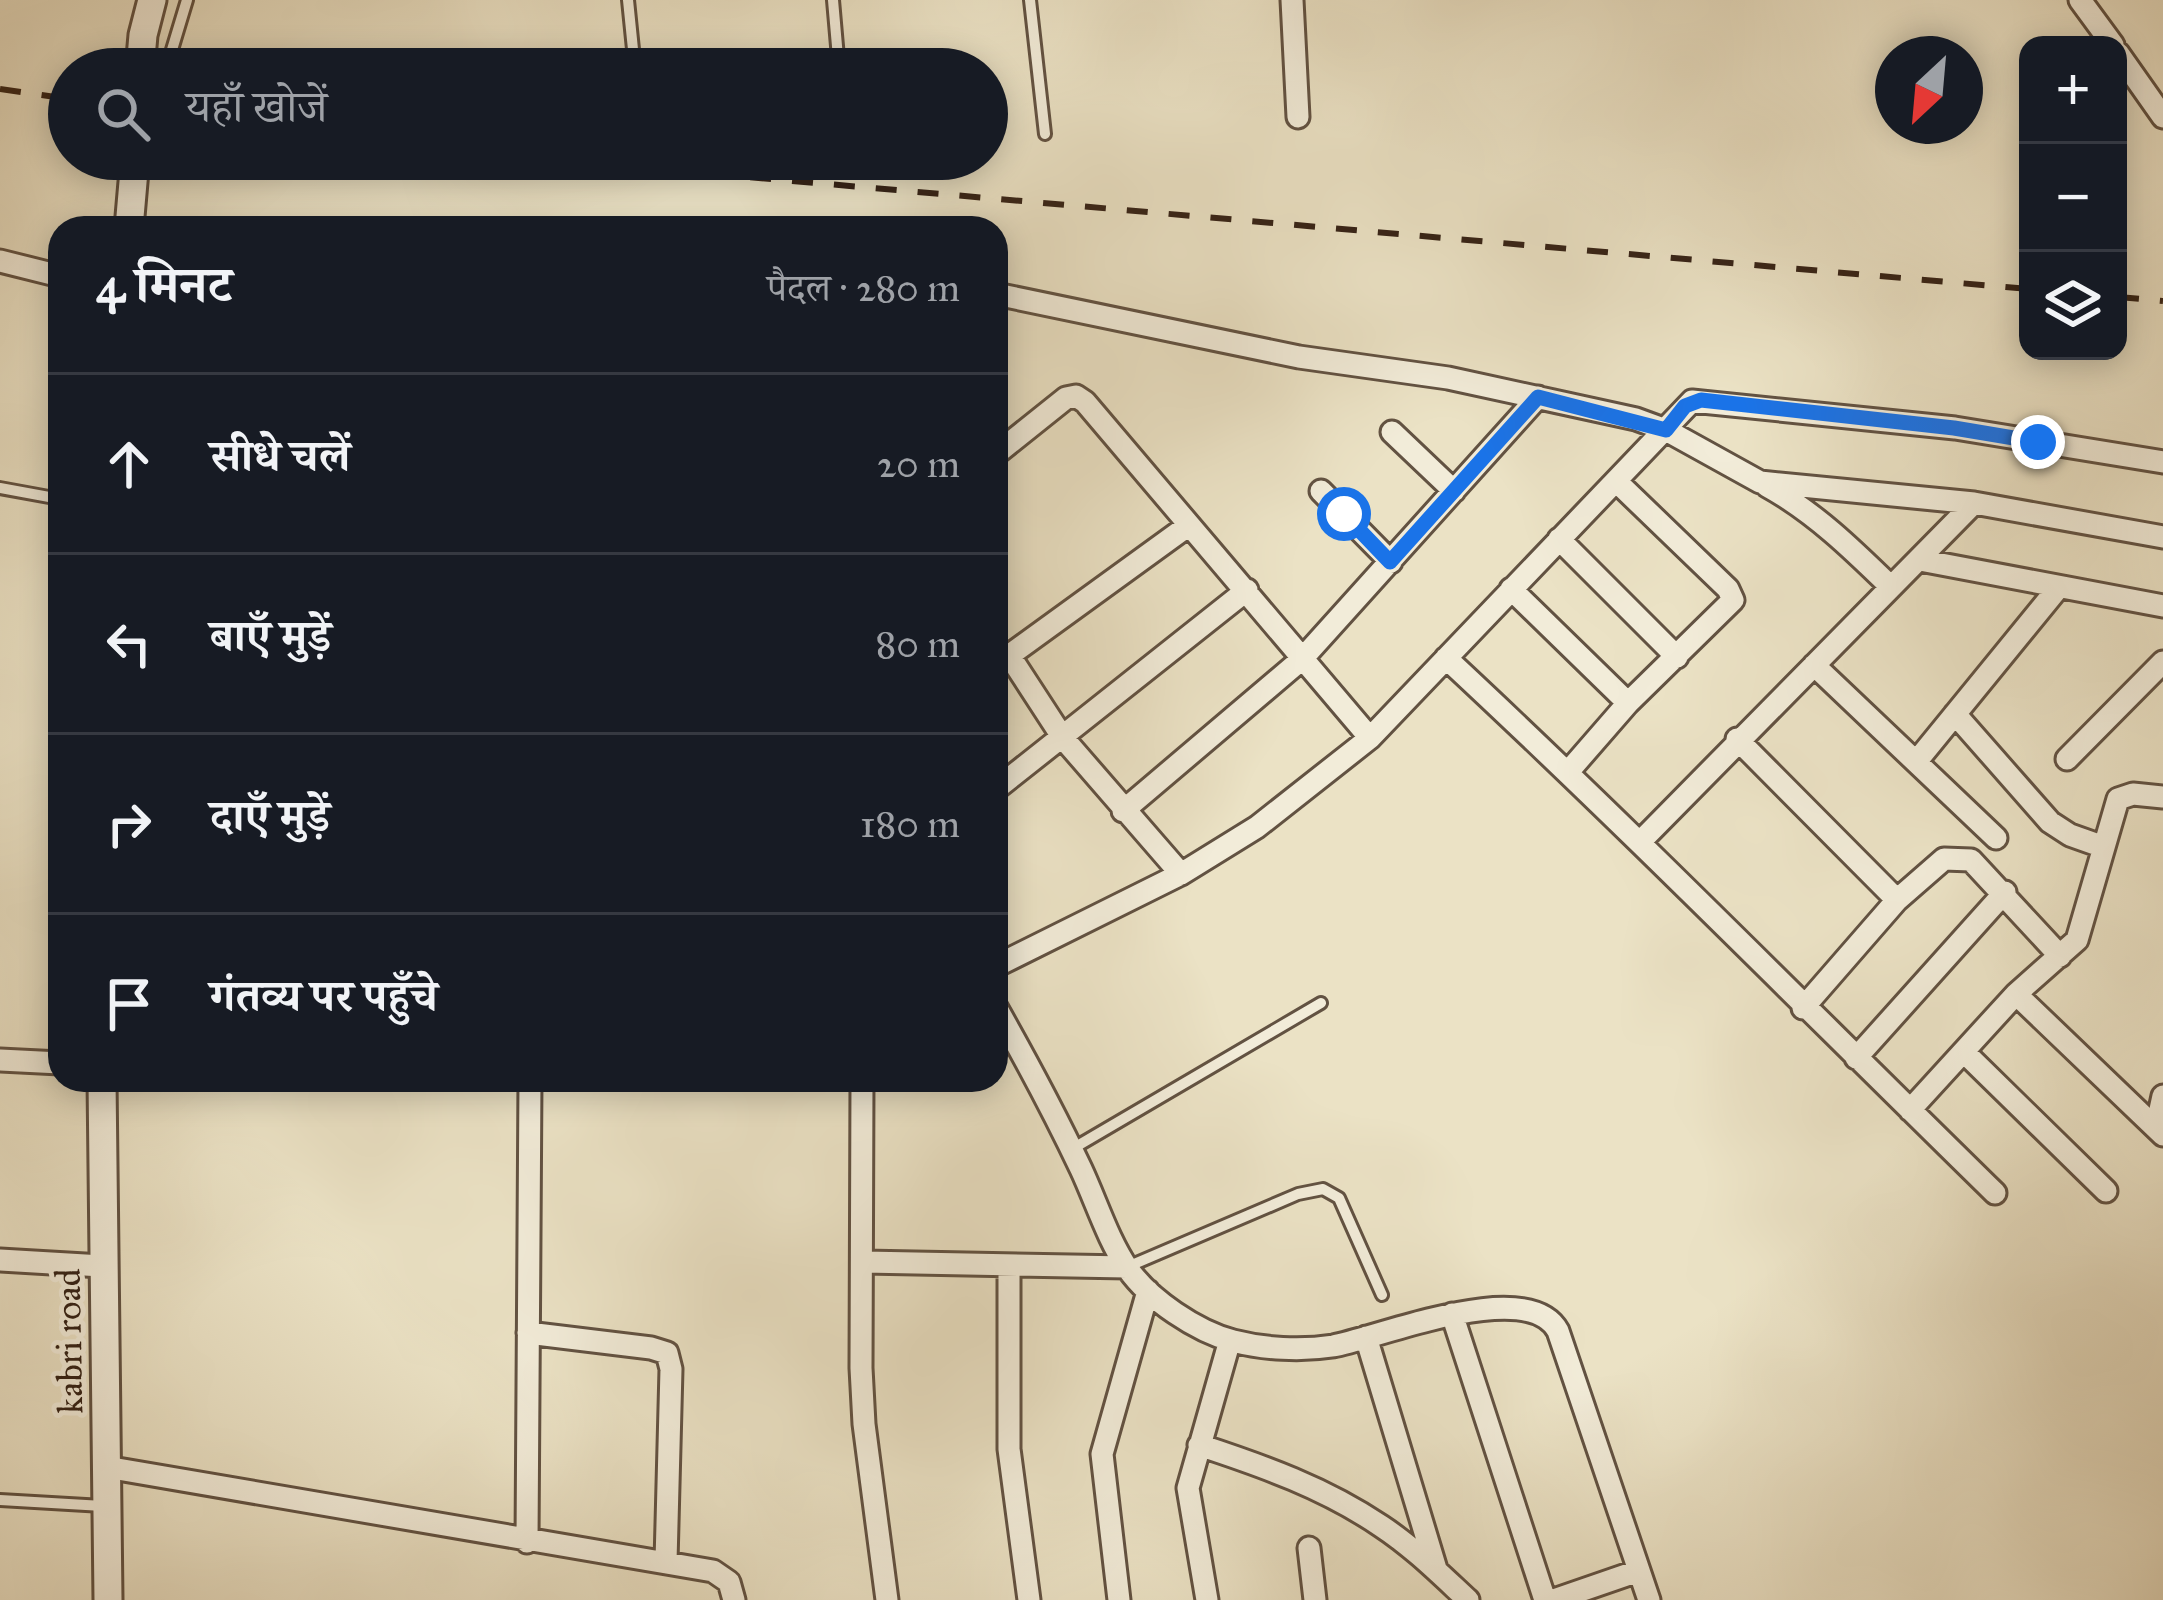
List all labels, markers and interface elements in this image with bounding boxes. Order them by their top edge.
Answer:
north arrow [1875,36,1983,144]
map controls [2019,36,2127,360]
button: + [2019,36,2127,144]
search box [48,48,1008,180]
text: यहाँ खोजें [186,79,327,134]
icon: search [90,81,156,147]
button: − [2019,144,2127,252]
button: layers [2019,252,2127,360]
text: 4 मिनट [96,254,232,316]
text: पैदल · 280 m [767,264,960,312]
route end [2011,415,2065,469]
text: सीधे चलें [210,428,350,483]
icon: ahead [96,431,162,497]
text: 20 m [877,440,960,488]
route start [1317,487,1371,541]
text: बाएँ मुड़ें [210,608,331,663]
icon: left [96,611,162,677]
text: 80 m [875,620,960,668]
text: दाएँ मुड़ें [210,788,330,843]
icon: right [96,791,162,857]
text: 180 m [860,800,960,848]
text: गंतव्य पर पहुँचे [210,968,438,1023]
icon: arrive [96,971,162,1037]
street label: kabri road [46,1268,92,1414]

